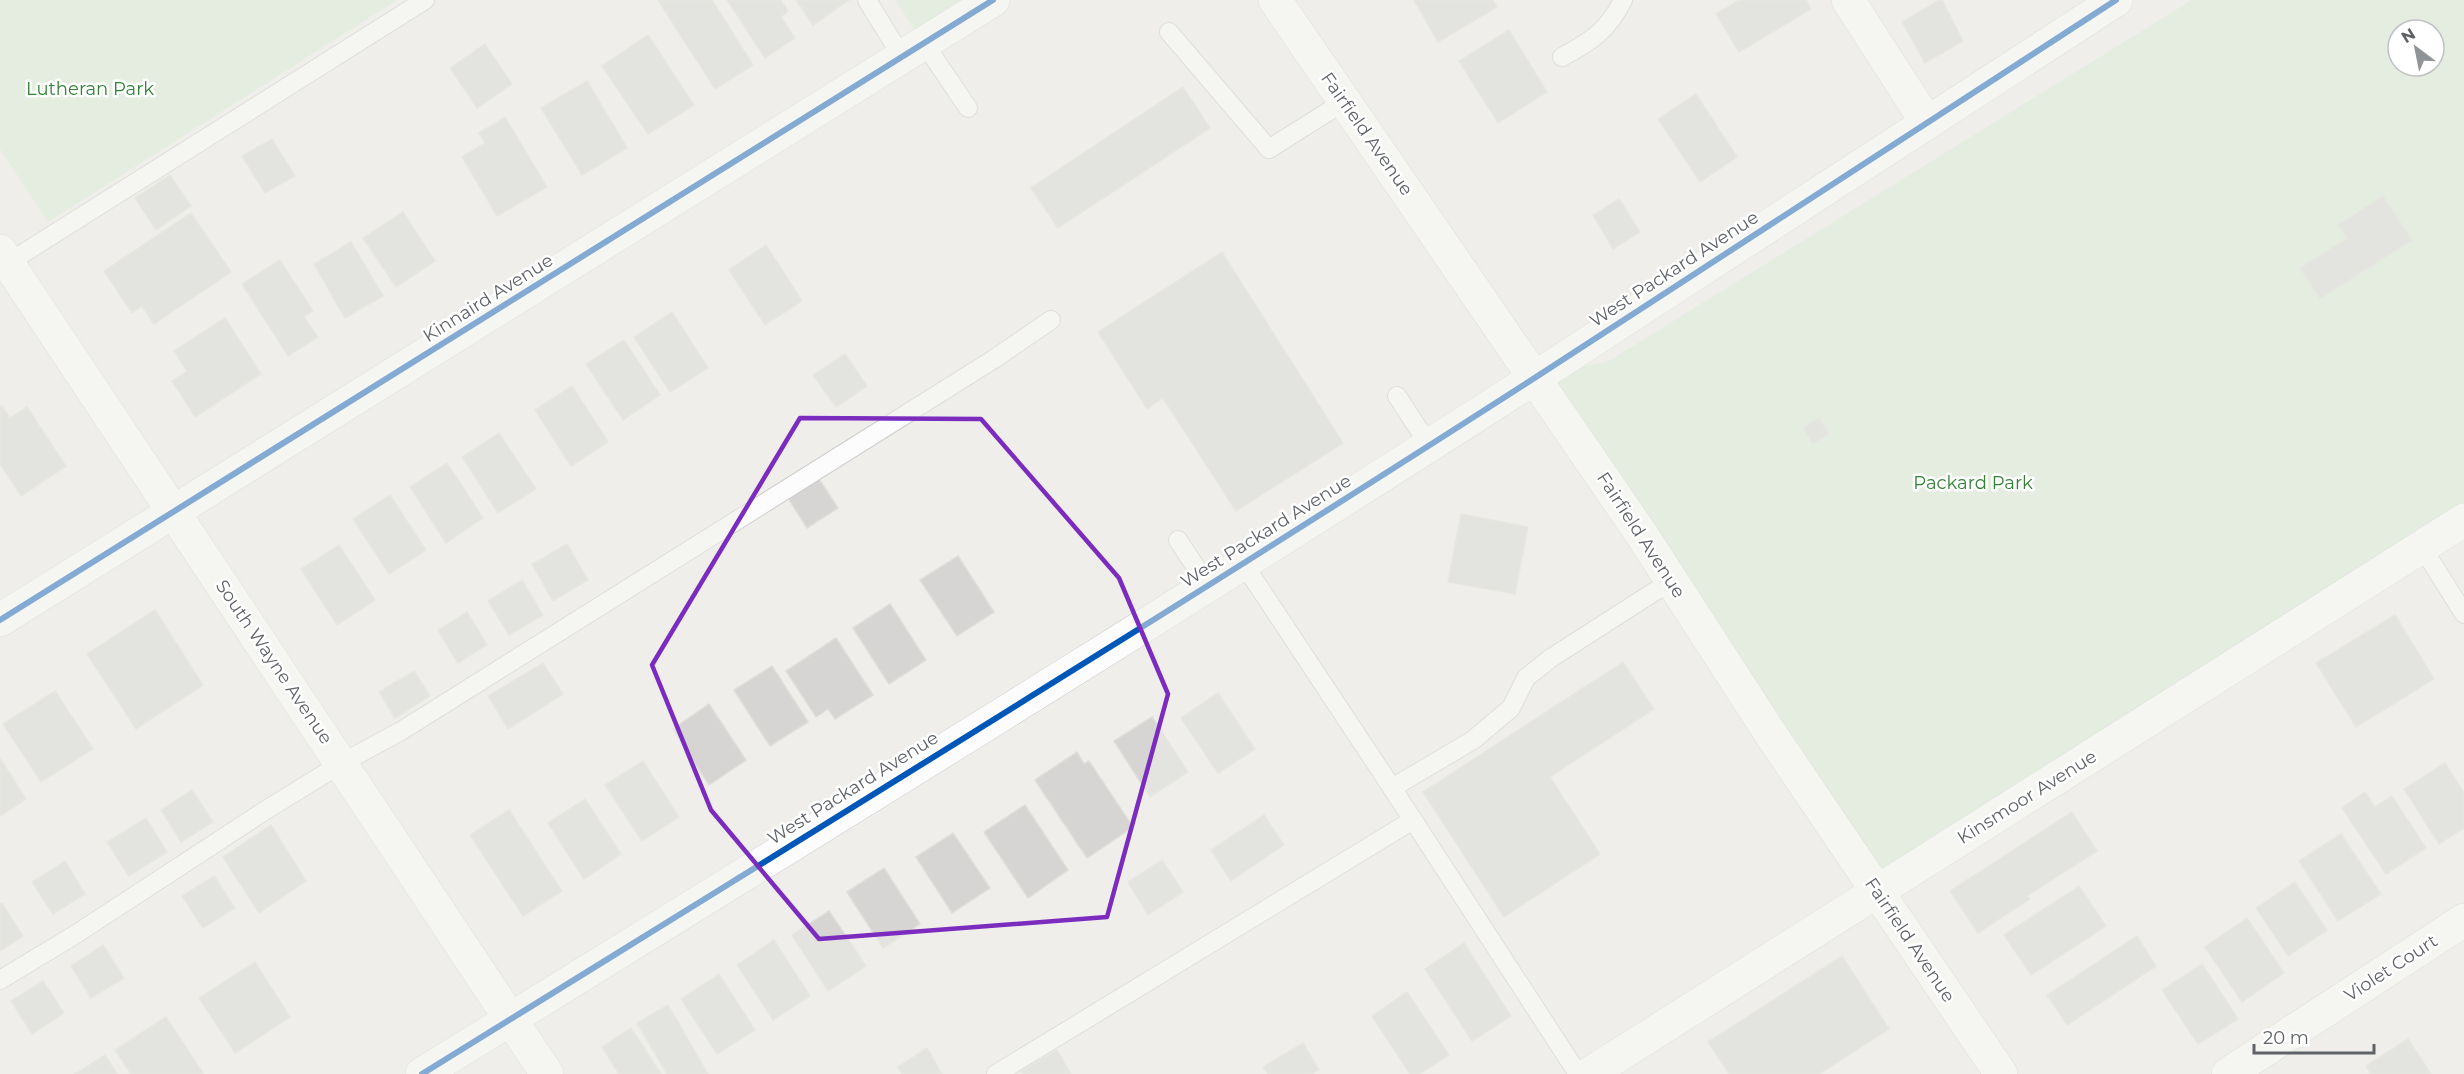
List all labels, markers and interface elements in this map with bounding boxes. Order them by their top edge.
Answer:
north arrow [2386,18,2446,78]
text: N [2398,24,2419,47]
street label: Fairfield Avenue [1316,68,1418,200]
park label: Lutheran Park [26,78,154,100]
street label: West Packard Avenue [1585,206,1763,332]
street label: Kinnaird Avenue [419,249,557,347]
street label: Fairfield Avenue [1592,468,1690,602]
street label: West Packard Avenue [1177,469,1355,593]
park label: Packard Park [1913,472,2033,494]
street label: South Wayne Avenue [211,576,337,748]
street label: West Packard Avenue [764,726,942,850]
street label: Kinsmoor Avenue [1953,745,2101,849]
street label: Fairfield Avenue [1860,874,1960,1007]
street label: Violet Court [2340,930,2442,1006]
scale bar [2254,1017,2374,1055]
text: 20 m [2263,1027,2309,1049]

